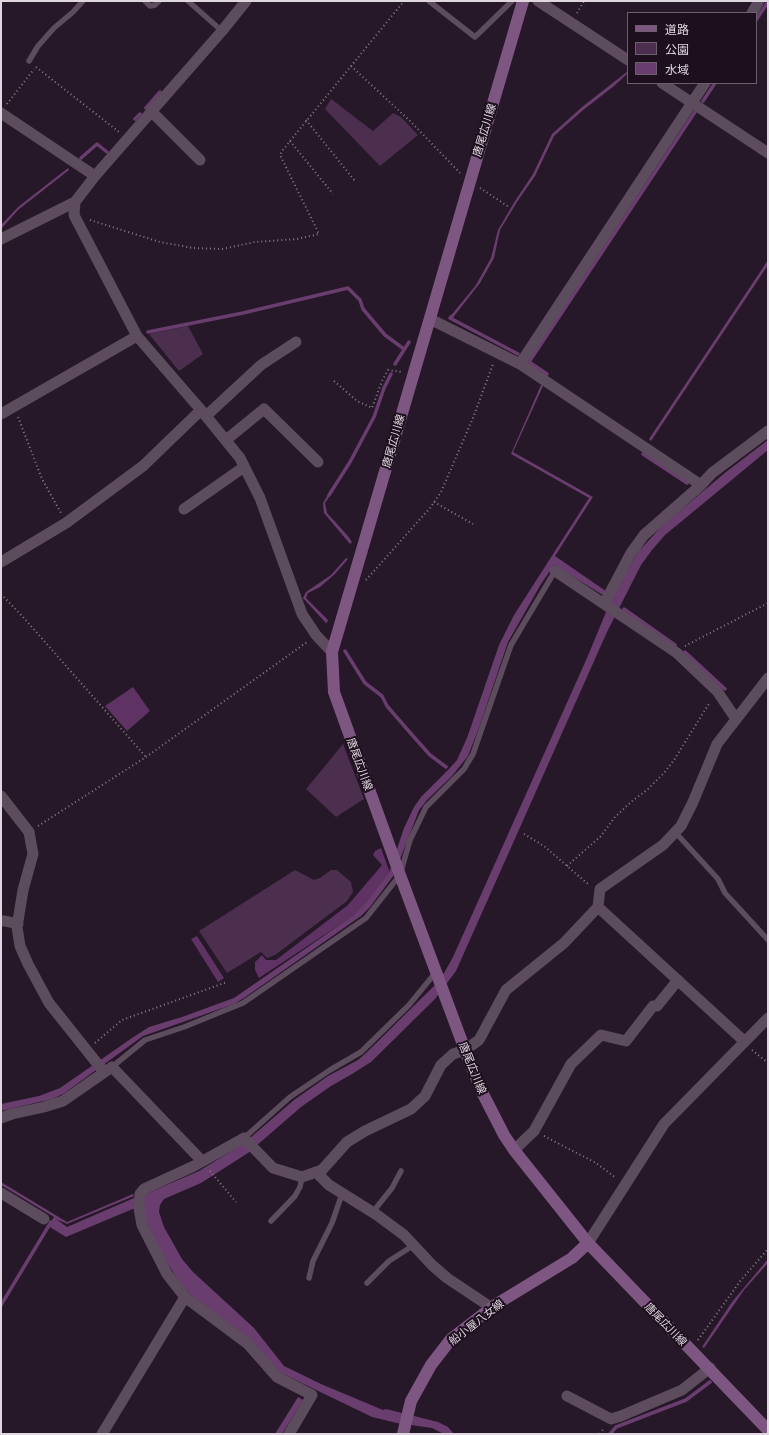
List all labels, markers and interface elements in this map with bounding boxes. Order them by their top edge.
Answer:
legend [627,12,757,84]
text: 道路 [665,20,689,37]
text: 公園 [665,40,689,57]
text: 水域 [665,60,689,77]
street label: 唐尾広川線 [470,102,498,158]
street label: 唐尾広川線 [379,413,407,469]
street label: 唐尾広川線 [344,736,376,792]
street label: 唐尾広川線 [457,1040,489,1096]
street label: 船小屋八女線 [446,1296,506,1348]
street label: 唐尾広川線 [642,1300,690,1348]

